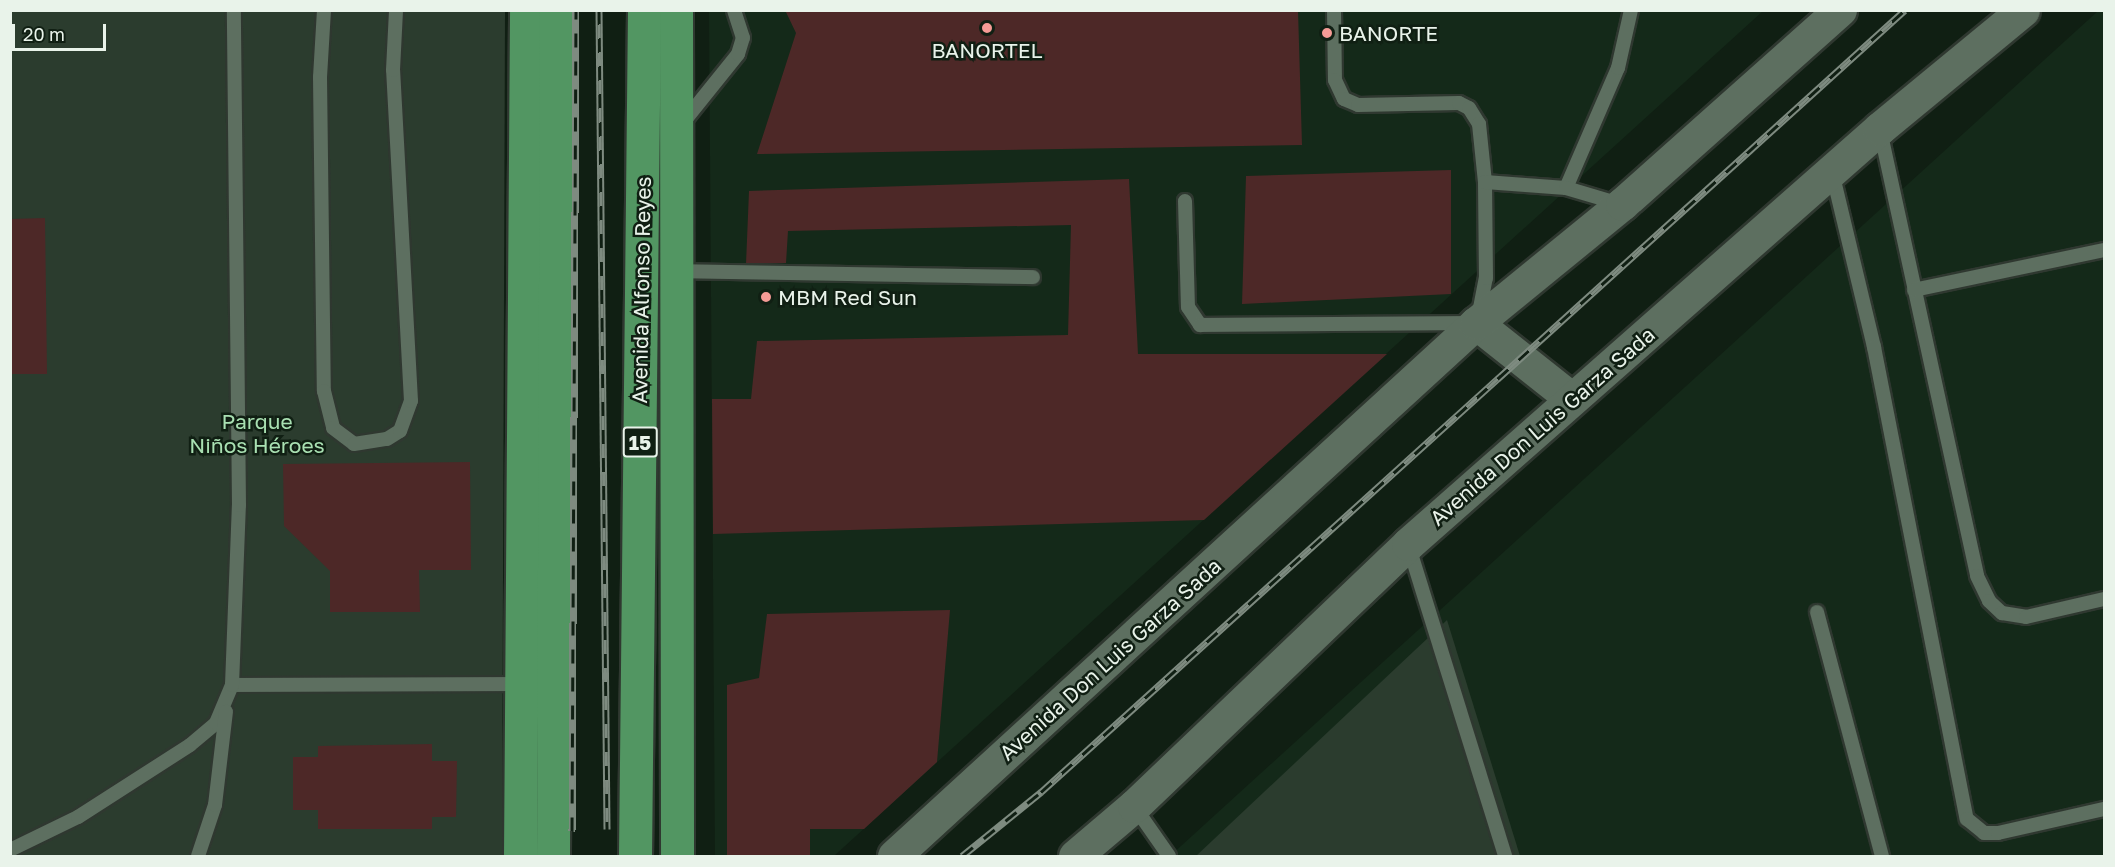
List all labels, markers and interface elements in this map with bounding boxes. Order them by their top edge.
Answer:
scale bar [15,12,110,50]
place label: BANORTE [1339,20,1438,46]
marker: BANORTEL [980,21,994,35]
text: 20 m [23,23,65,45]
marker: BANORTE [1320,26,1334,40]
place label: BANORTEL [931,37,1043,63]
street label: Avenida Alfonso Reyes [626,176,656,404]
place label: MBM Red Sun [778,284,917,310]
marker: MBM Red Sun [759,290,773,304]
street label: Avenida Don Luis Garza Sada [1424,321,1660,531]
park label: Parque Niños Héroes [189,408,325,458]
road number: 15 [622,425,658,459]
street label: Avenida Don Luis Garza Sada [994,553,1226,765]

